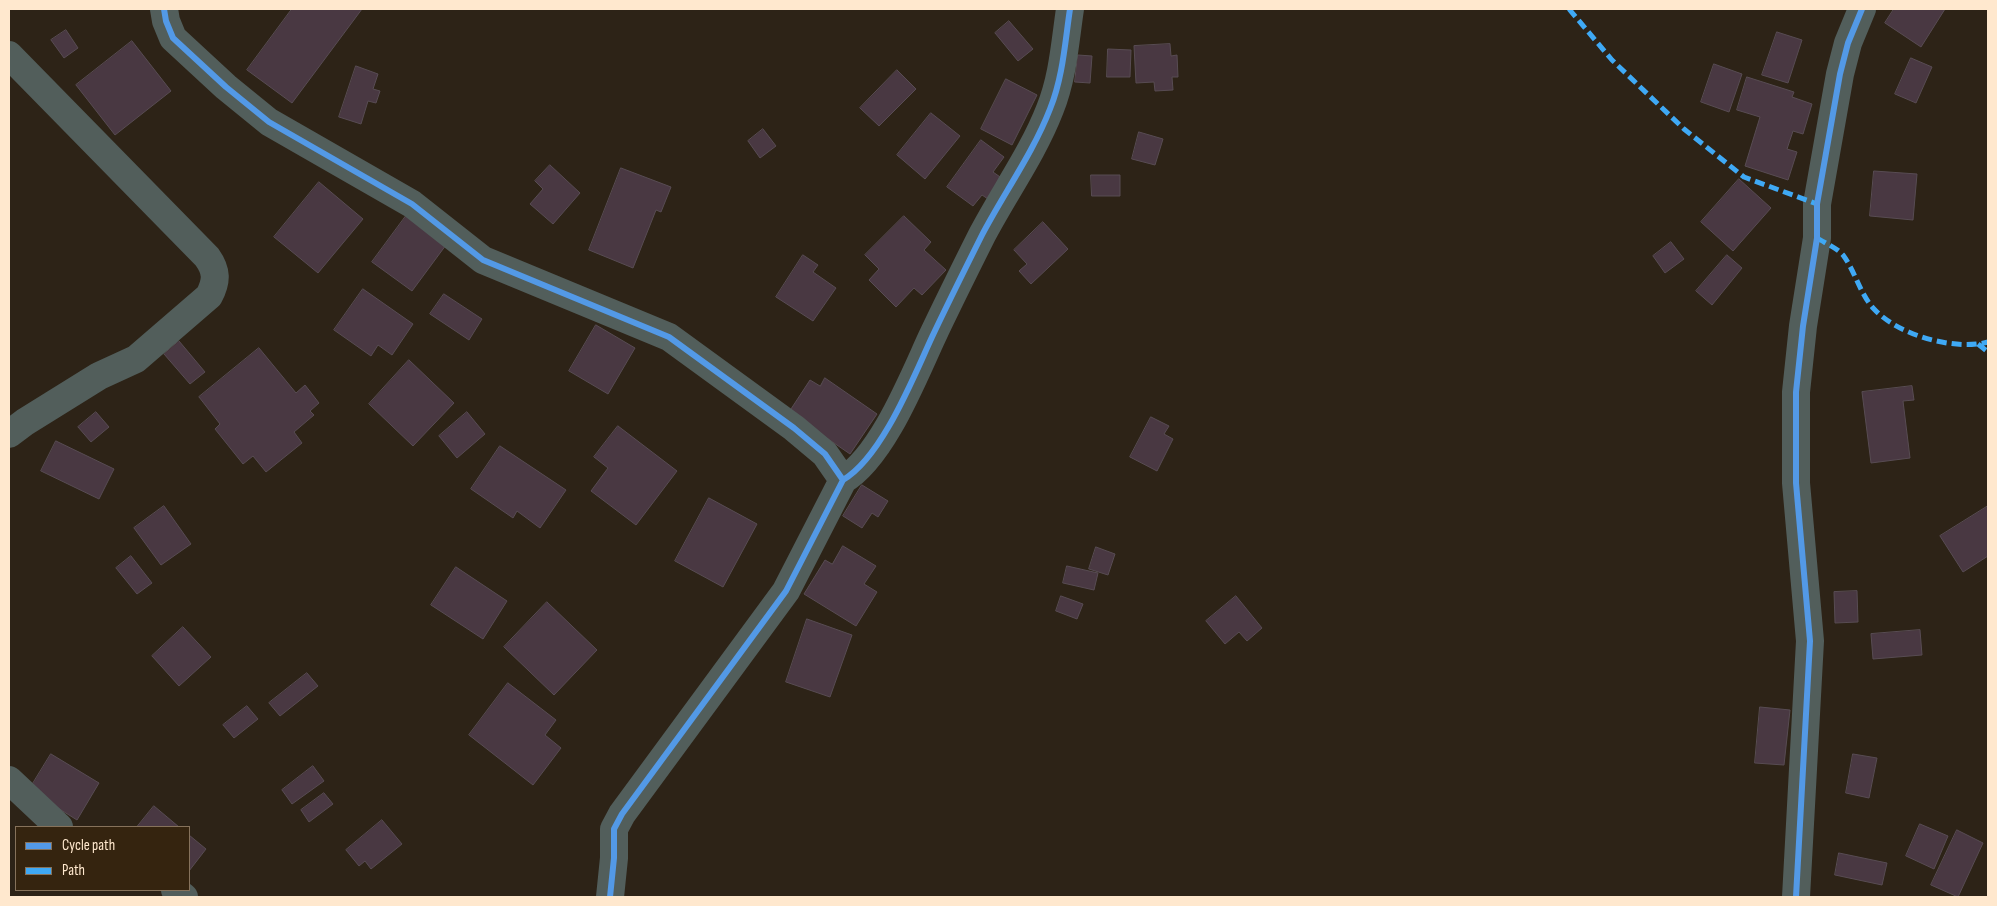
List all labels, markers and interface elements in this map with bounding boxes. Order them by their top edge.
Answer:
legend [15,826,190,891]
text: Cycle path [62,836,115,855]
text: Path [62,861,85,880]

